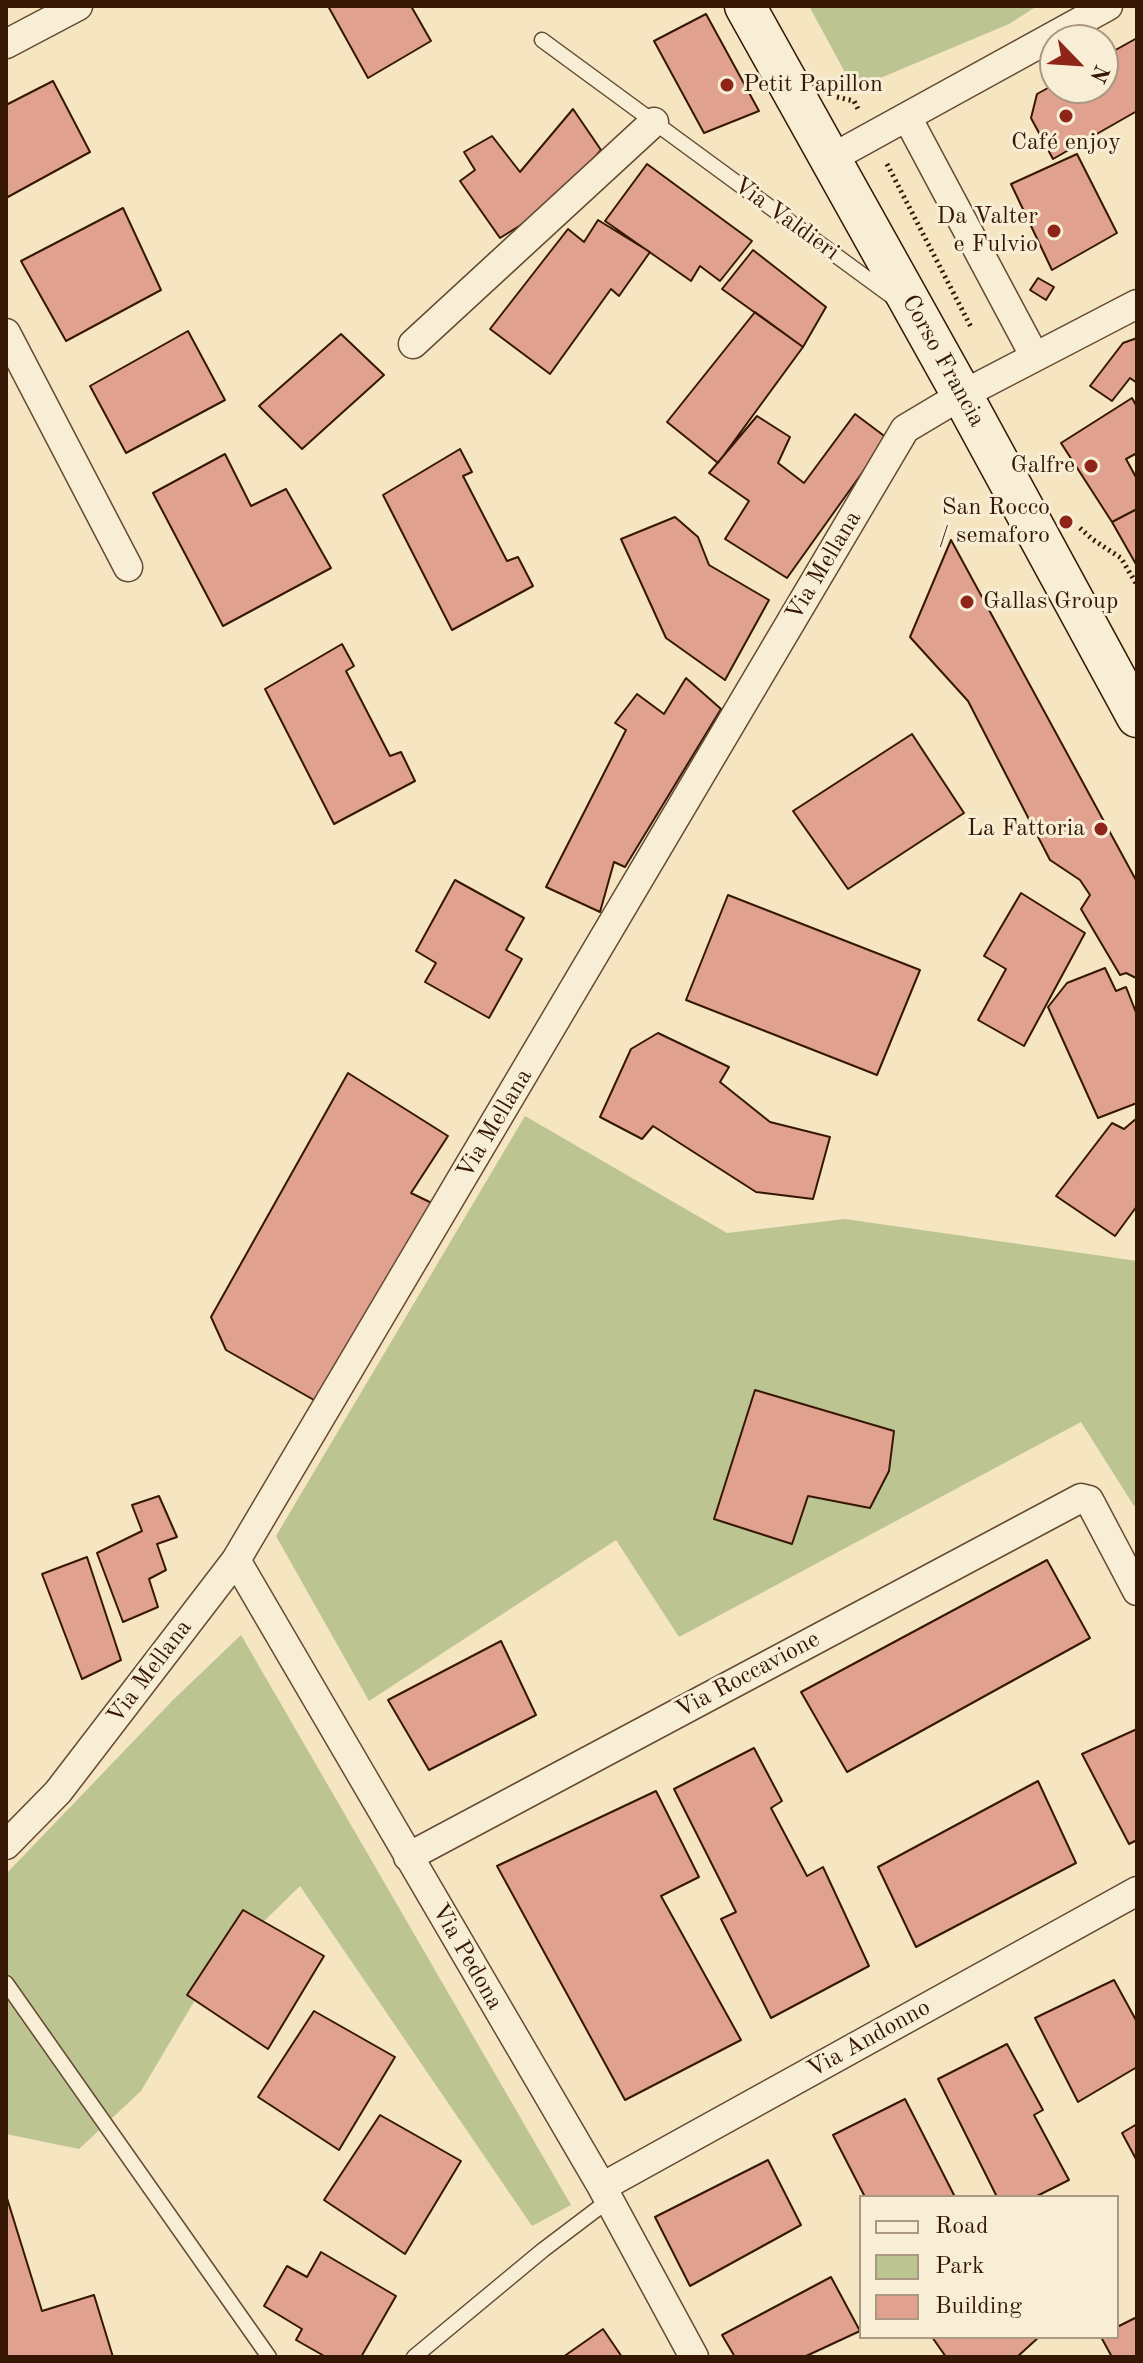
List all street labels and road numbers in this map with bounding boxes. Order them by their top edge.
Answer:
street label: Via Valdieri [727,171,845,267]
street label: Corso Francia [895,290,991,432]
street label: Via Mellana [780,506,868,626]
street label: Via Mellana [451,1064,539,1184]
street label: Via Mellana [101,1614,199,1730]
street label: Via Roccavione [671,1625,825,1725]
street label: Via Pedona [425,1899,509,2015]
street label: Via Andonno [803,1993,935,2085]

